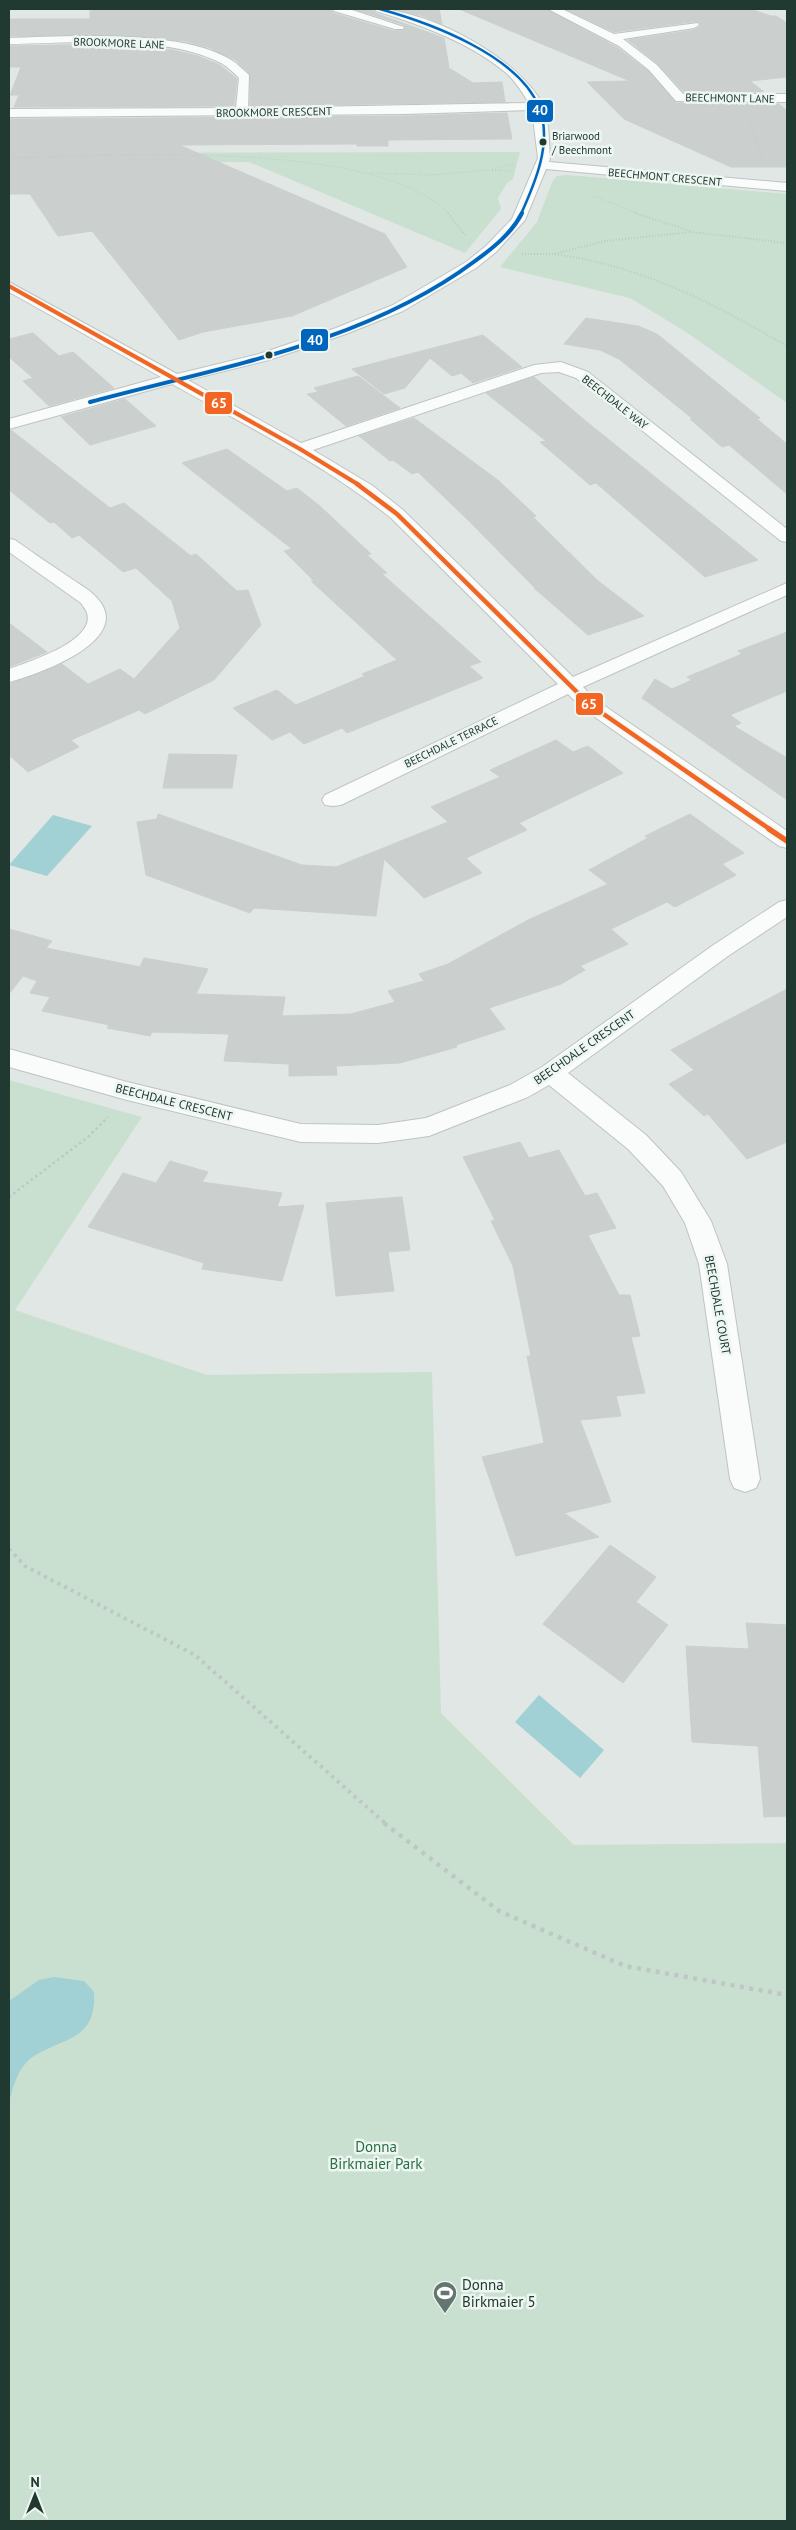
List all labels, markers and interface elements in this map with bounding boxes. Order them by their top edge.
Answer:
street label: BROOKMORE LANE [73,34,165,52]
street label: BEECHMONT LANE [685,90,775,106]
line badge: 40 [526,99,554,123]
text: 40 [532,101,548,119]
street label: BROOKMORE CRESCENT [216,104,332,120]
place label: Briarwood / Beechmont [551,129,612,157]
marker: Briarwood / Beechmont [538,137,548,147]
street label: BEECHMONT CRESCENT [607,165,723,189]
line badge: 40 [300,328,329,352]
text: 40 [307,331,323,349]
unlabelled marker [264,350,274,360]
street label: BEECHDALE WAY [579,372,652,433]
line badge: 65 [204,391,233,415]
text: 65 [211,394,227,412]
line badge: 65 [575,692,604,716]
text: 65 [581,695,597,713]
street label: BEECHDALE TERRACE [402,713,500,771]
street label: BEECHDALE CRESCENT [531,1006,638,1088]
street label: BEECHDALE CRESCENT [114,1080,234,1124]
street label: BEECHDALE COURT [702,1254,734,1356]
park label: Donna Birkmaier Park [329,2137,423,2173]
place label: Donna Birkmaier 5 [462,2275,536,2311]
sports icon: Donna Birkmaier 5 [432,2280,458,2314]
north arrow [10,2470,60,2520]
text: N [30,2473,40,2491]

